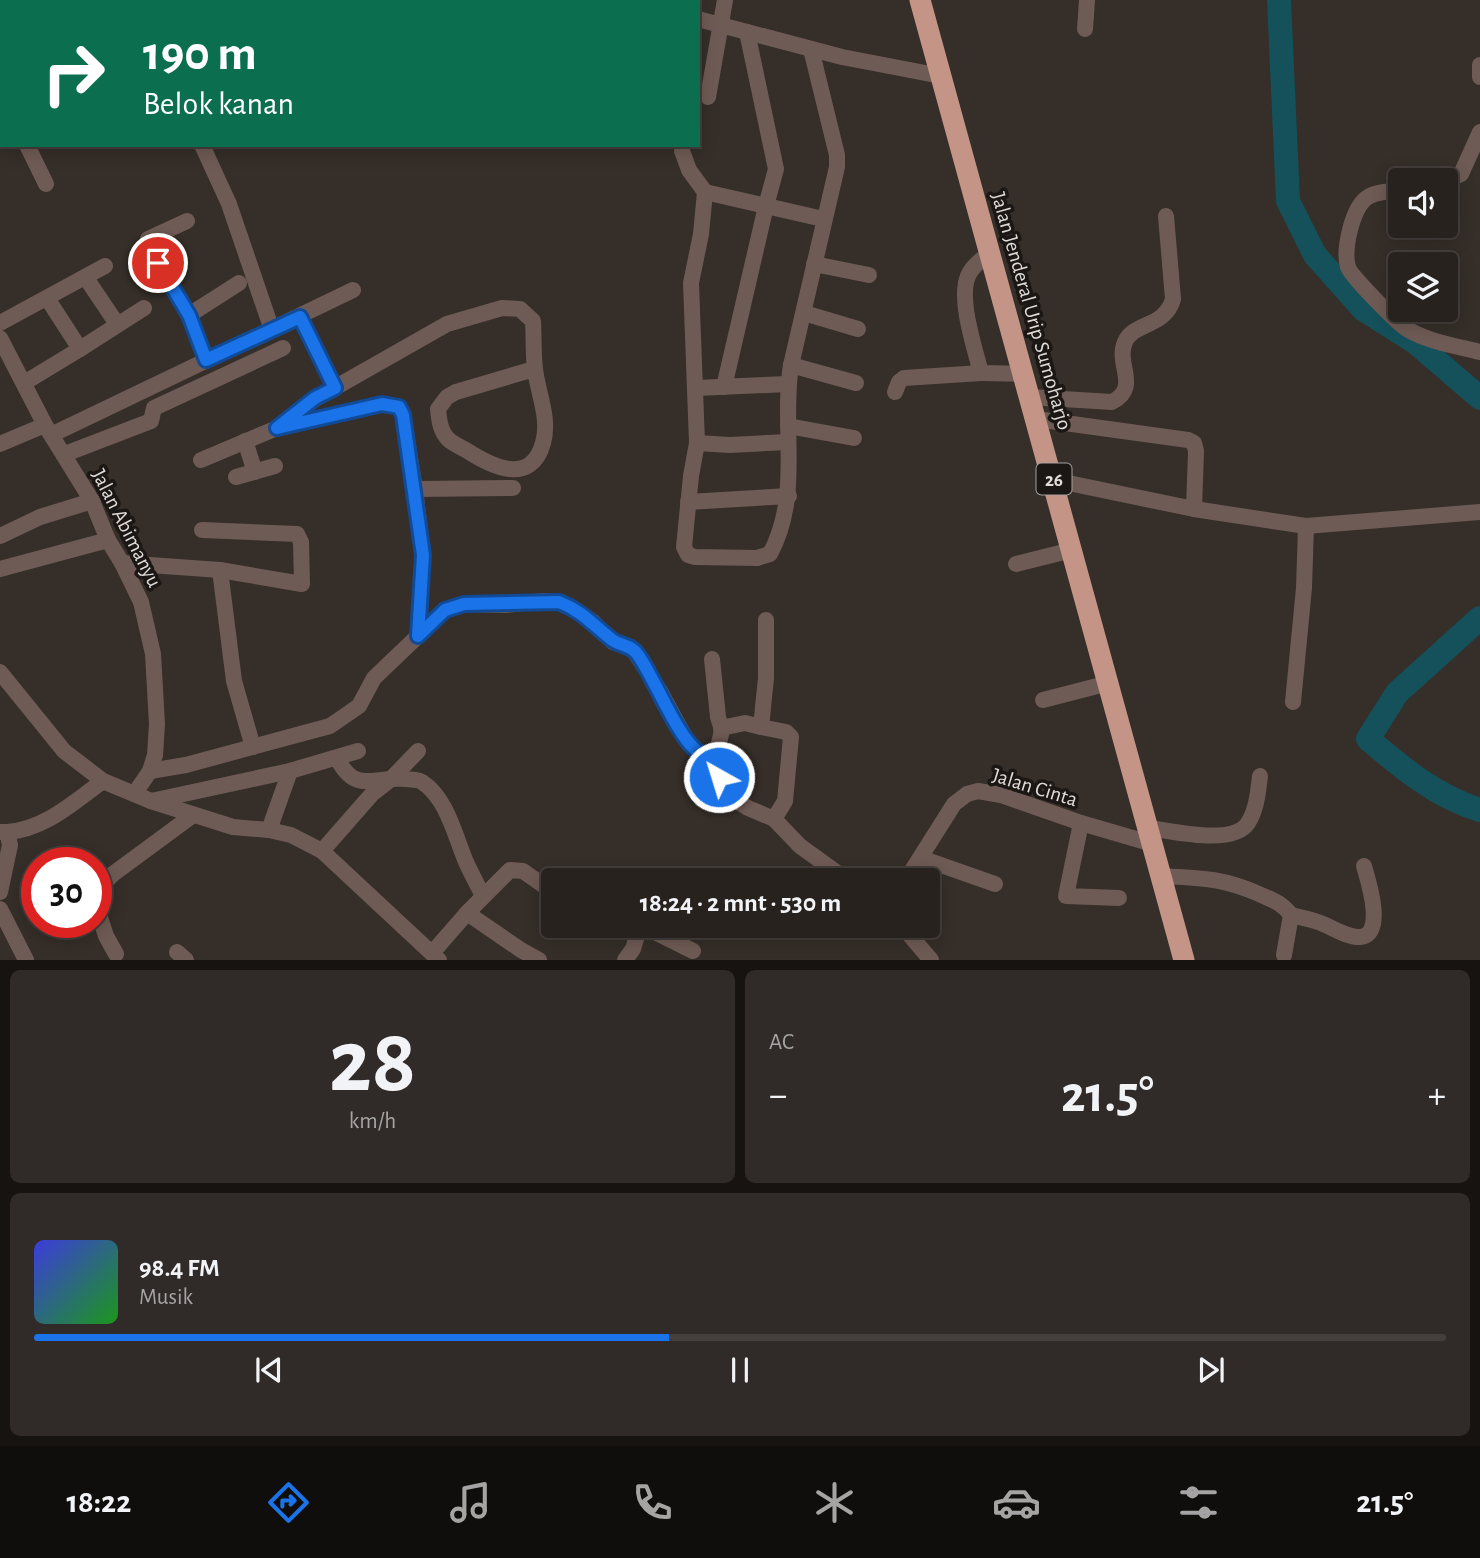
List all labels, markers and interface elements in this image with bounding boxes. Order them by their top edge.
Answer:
icon: right [28,28,119,119]
text: 190 m [143,30,257,79]
text: Belok kanan [143,88,294,120]
map controls [1388,168,1458,322]
button: sound [1388,168,1458,238]
street label: Jalan Jenderal Urip Sumoharjo [987,190,1076,432]
pin [128,233,188,293]
icon: arrive [139,244,177,282]
button: layers [1388,252,1458,322]
road number: 26 [1036,464,1072,494]
street label: Jalan Abimanyu [88,466,165,591]
position arrow [682,740,756,814]
street label: Jalan Cinta [990,765,1080,810]
speed limit sign: 30 [21,847,112,938]
text: 18:24 · 2 mnt · 530 m [640,890,841,916]
text: 28 [329,1017,416,1108]
text: AC [769,1031,794,1054]
text: 21.5° [1061,1069,1154,1121]
text: − [769,1077,787,1115]
text: + [1428,1077,1446,1115]
text: km/h [349,1110,396,1133]
text: 98.4 FM [139,1255,220,1281]
text: Musik [139,1286,193,1309]
icon: previous [250,1351,288,1389]
icon: pause [721,1351,759,1389]
icon: next [1192,1351,1230,1389]
icon: directions [264,1478,313,1527]
icon: music [446,1478,495,1527]
icon: phone [628,1478,677,1527]
icon: climate [810,1478,859,1527]
icon: car [992,1478,1041,1527]
icon: filters [1174,1478,1223,1527]
text: 18:22 [67,1486,131,1518]
text: 21.5° [1356,1486,1413,1518]

